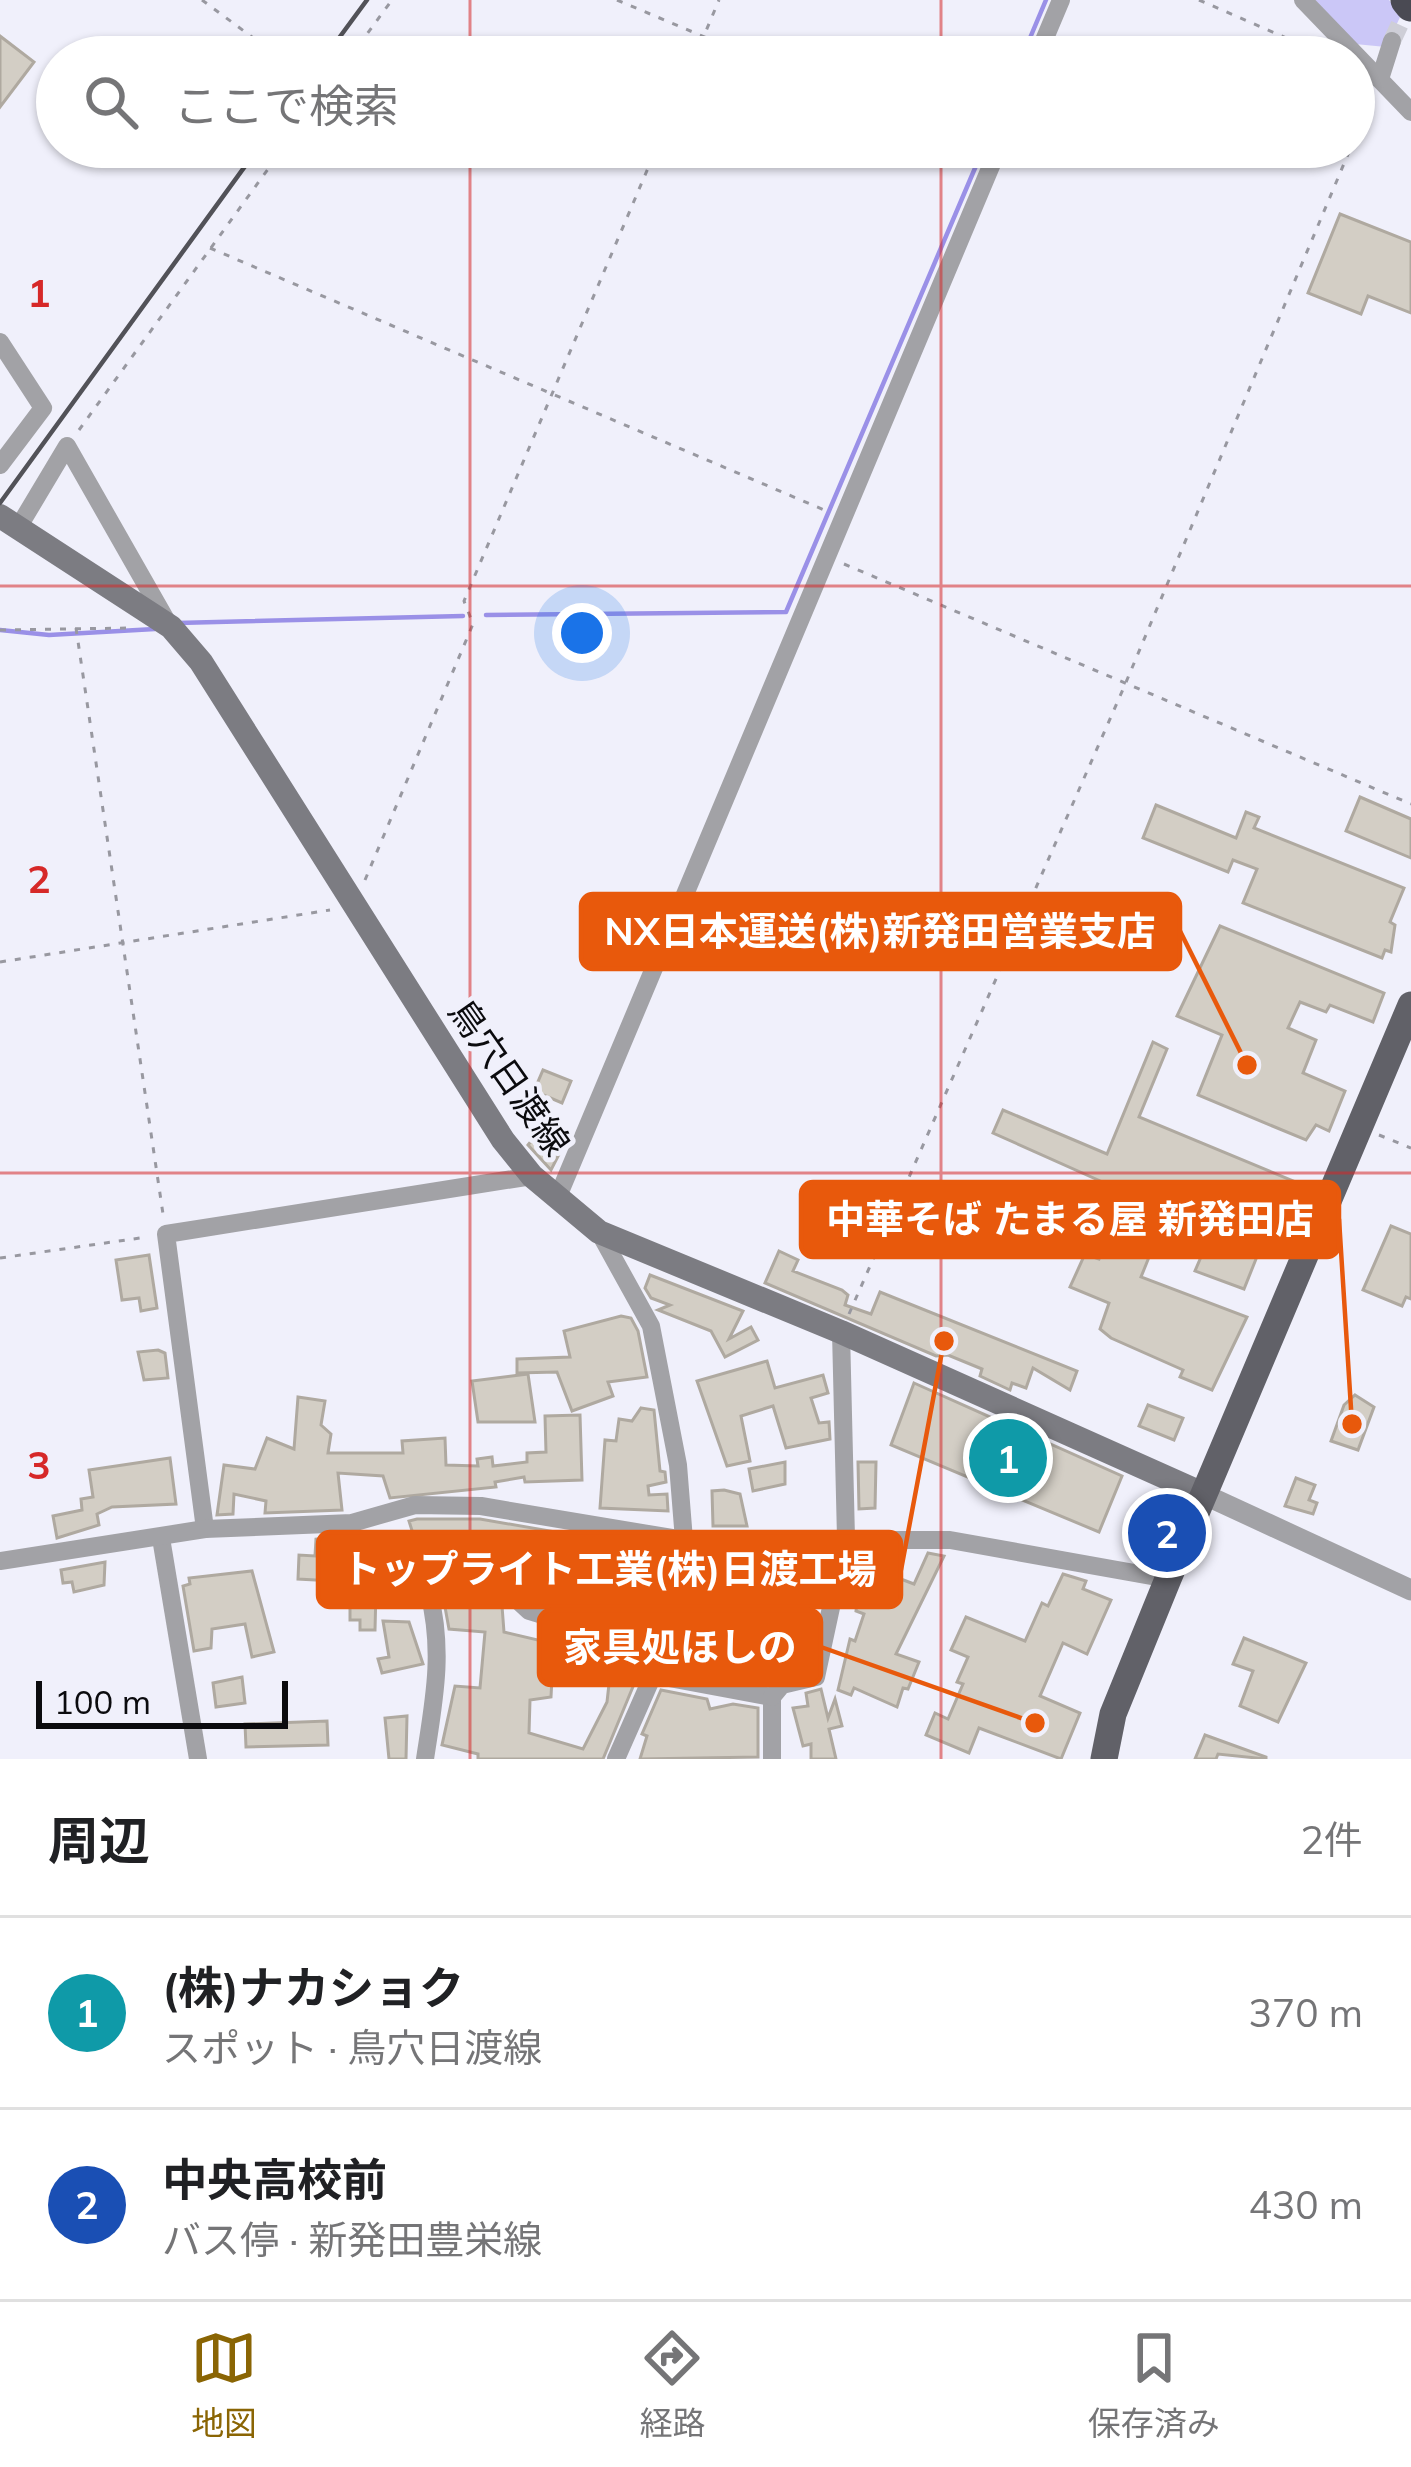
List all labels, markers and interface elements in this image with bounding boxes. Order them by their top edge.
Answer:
search box [36,36,1375,168]
icon: search [78,69,144,135]
text: ここで検索 [174,77,399,133]
text: 1 [27,268,51,317]
your location [552,603,612,663]
text: 2 [27,854,51,903]
callout: NX日本運送(株)新発田営業支店 [581,894,1180,969]
text: NX日本運送(株)新発田営業支店 [604,906,1156,955]
street label: 鳥穴日渡線 [440,990,580,1164]
callout: 中華そば たまる屋 新発田店 [801,1182,1339,1257]
text: 中華そば たまる屋 新発田店 [826,1194,1314,1243]
pin: 1 [969,1413,1047,1503]
text: 3 [27,1440,51,1489]
pin: 2 [1128,1488,1206,1578]
callout: トップライト工業(株)日渡工場 [318,1532,901,1607]
text: トップライト工業(株)日渡工場 [342,1544,876,1593]
callout: 家具処ほしの [539,1610,821,1685]
text: 家具処ほしの [563,1622,797,1671]
scale bar [36,1675,288,1728]
text: 100 m [54,1681,151,1722]
text: 周辺 [48,1808,150,1872]
text: 2件 [1301,1815,1363,1864]
text: (株)ナカショク [162,1959,464,2015]
text: 1 [75,1988,99,2037]
text: 370 m [1248,1988,1363,2037]
text: スポット · 鳥穴日渡線 [162,2023,542,2072]
text: 中央高校前 [162,2151,387,2207]
text: 2 [75,2180,99,2229]
text: 430 m [1248,2180,1363,2229]
text: バス停 · 新発田豊栄線 [162,2215,542,2264]
tab: 地図 [191,2325,257,2445]
tab: 経路 [639,2325,705,2445]
tab: 保存済み [1088,2325,1220,2445]

